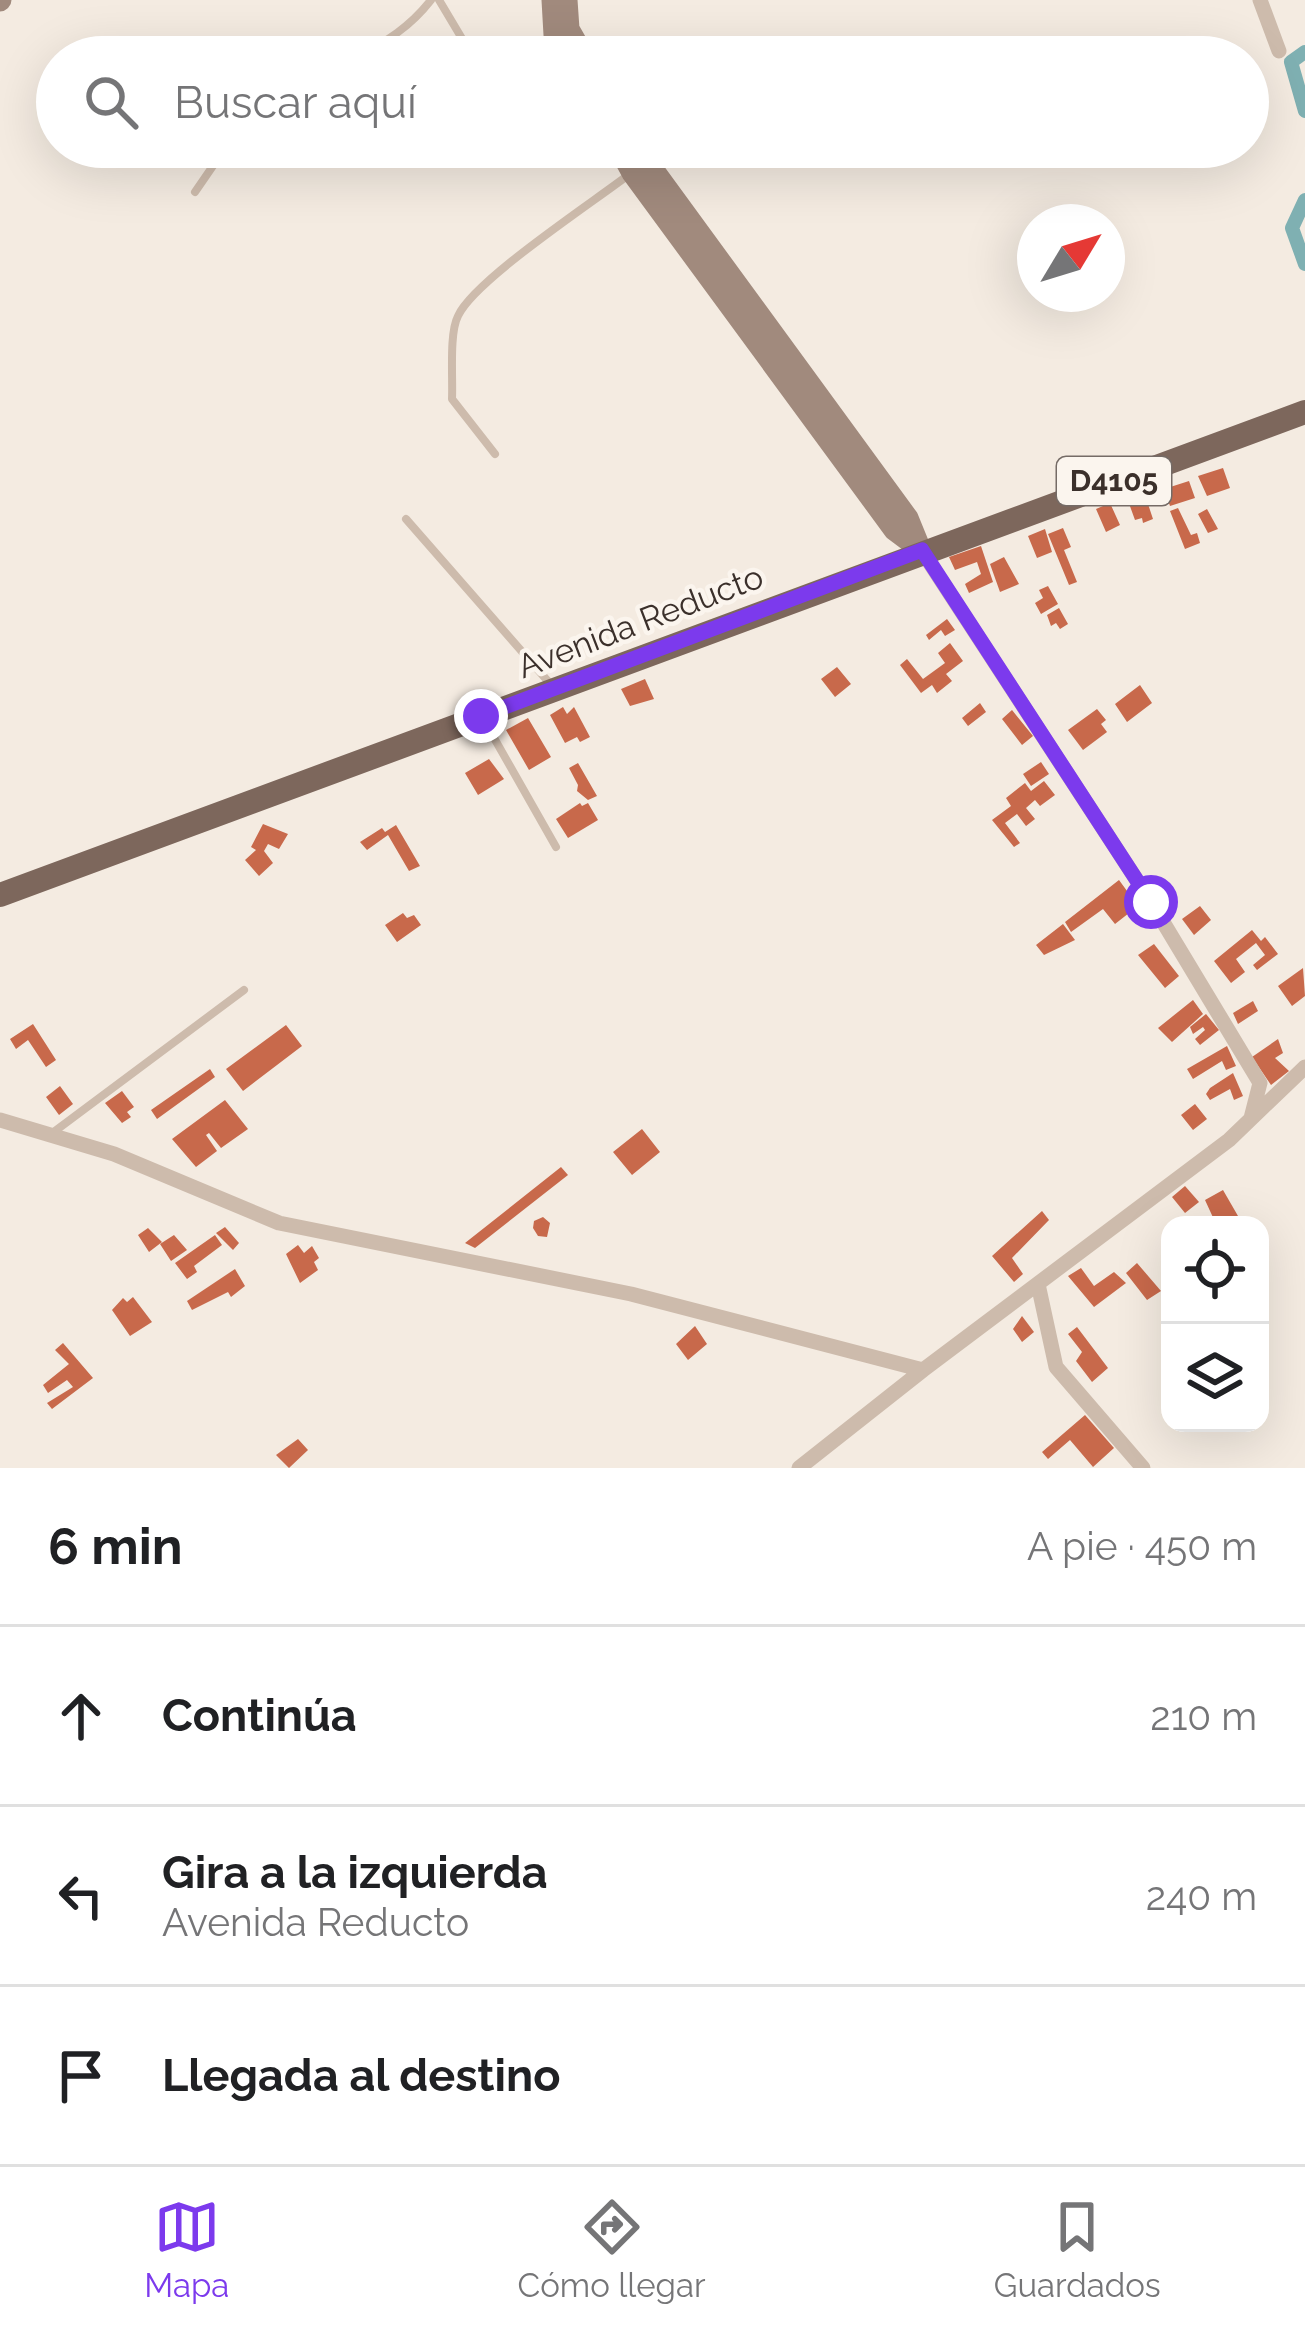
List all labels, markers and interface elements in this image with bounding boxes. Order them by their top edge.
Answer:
search box [36,36,1269,168]
icon: search [78,69,144,135]
text: Buscar aquí [174,76,417,129]
north arrow [1017,204,1125,312]
road number: D4105 [1057,457,1171,505]
street label: Avenida Reducto [512,557,769,686]
route end [454,689,508,743]
route start [1124,875,1178,929]
map controls [1161,1216,1269,1432]
button: locate [1161,1216,1269,1324]
button: layers [1161,1324,1269,1432]
text: 6 min [48,1516,183,1576]
text: A pie · 450 m [1027,1523,1257,1569]
icon: ahead [48,1683,114,1749]
text: Continúa [162,1689,357,1742]
text: 210 m [1150,1693,1257,1739]
text: Gira a la izquierda [162,1846,548,1899]
icon: left [48,1863,114,1929]
text: 240 m [1146,1873,1257,1919]
text: Avenida Reducto [162,1899,469,1945]
icon: arrive [48,2043,114,2109]
text: Llegada al destino [162,2049,561,2102]
tab: Mapa [144,2194,229,2305]
tab: Cómo llegar [518,2194,706,2305]
tab: Guardados [994,2194,1161,2305]

